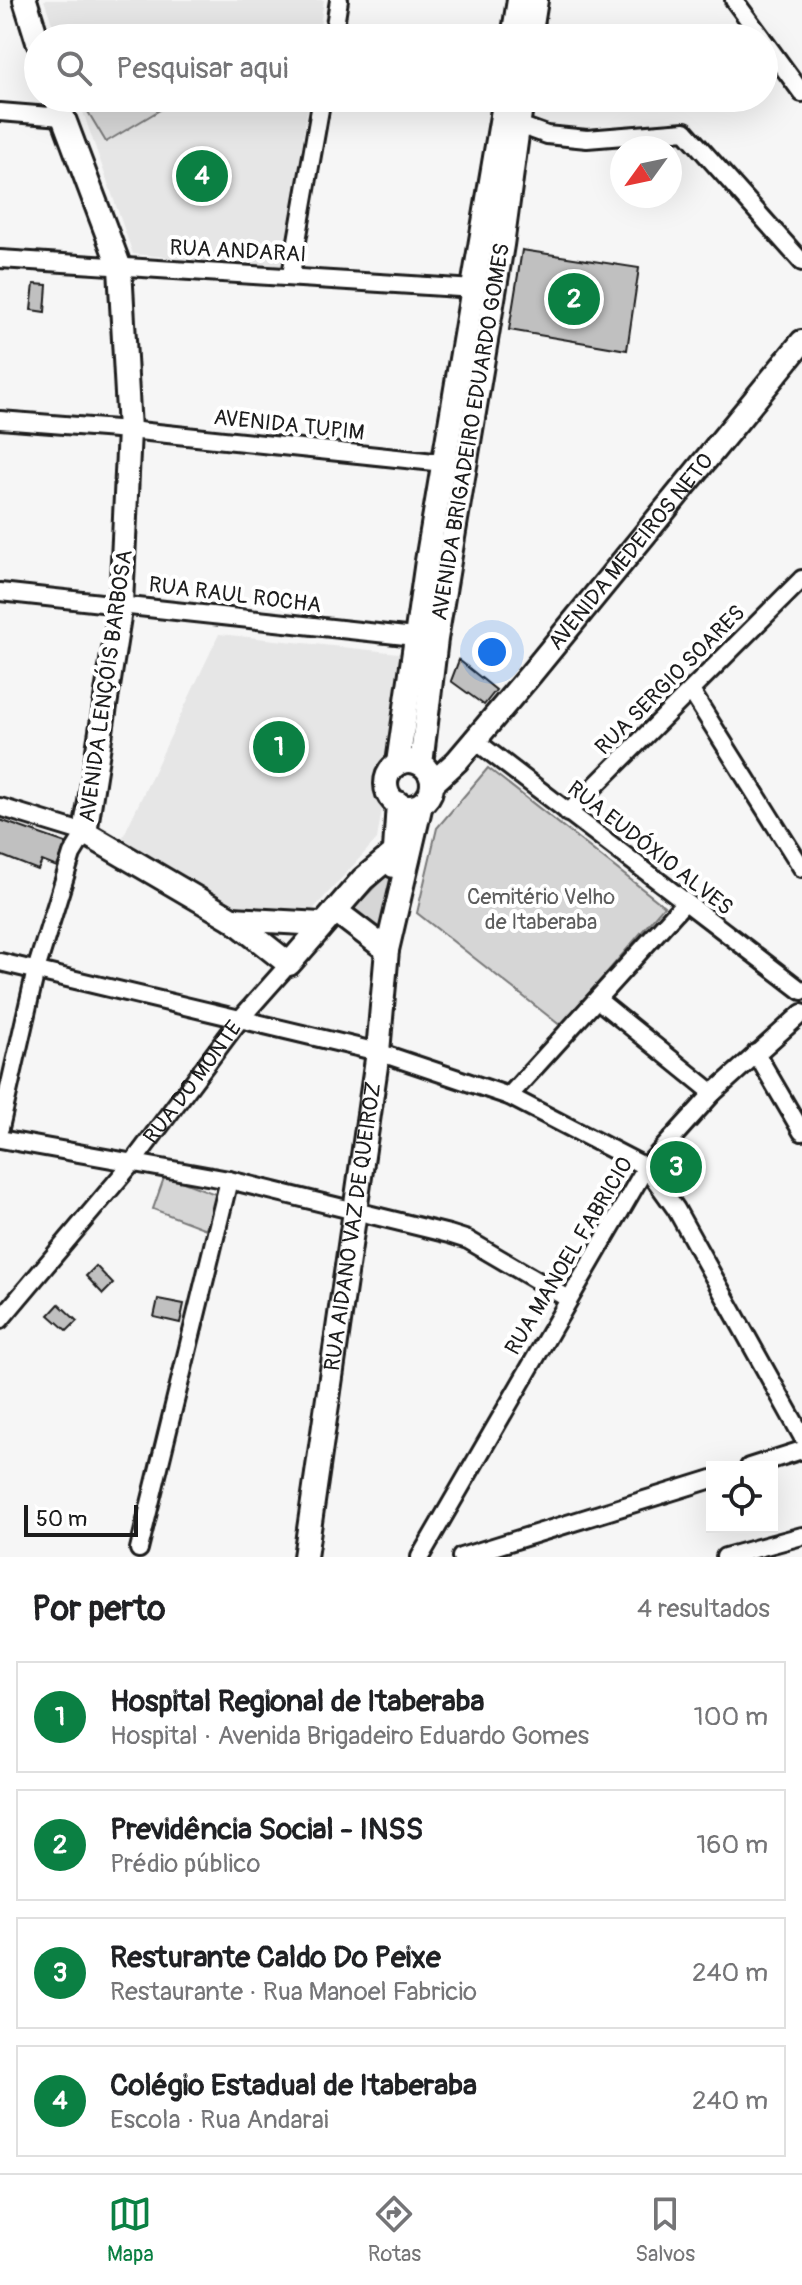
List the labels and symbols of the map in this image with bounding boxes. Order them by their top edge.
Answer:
north arrow [610,136,682,208]
pin: 4 [176,146,228,206]
street label: RUA ANDARAI [169,233,307,269]
street label: AVENIDA BRIGADEIRO EDUARDO GOMES [425,241,516,622]
pin: 2 [548,269,600,329]
street label: AVENIDA TUPIM [212,403,366,447]
street label: AVENIDA MEDEIROS NETO [542,448,719,656]
street label: AVENIDA LENÇÓIS BARBOSA [73,548,139,824]
street label: RUA RAUL ROCHA [147,571,323,619]
street label: RUA SERGIO SOARES [589,599,751,761]
your location [472,632,512,672]
pin: 1 [253,717,305,777]
street label: RUA EUDÓXIO ALVES [562,775,738,921]
park label: Cemitério Velho de Itaberaba [467,883,615,936]
street label: RUA DO MONTE [137,1015,248,1150]
street label: RUA AIDANO VAZ DE QUEIROZ [318,1080,388,1373]
pin: 3 [650,1137,702,1197]
street label: RUA MANOEL FABRICIO [499,1152,639,1360]
scale bar [24,1501,138,1537]

